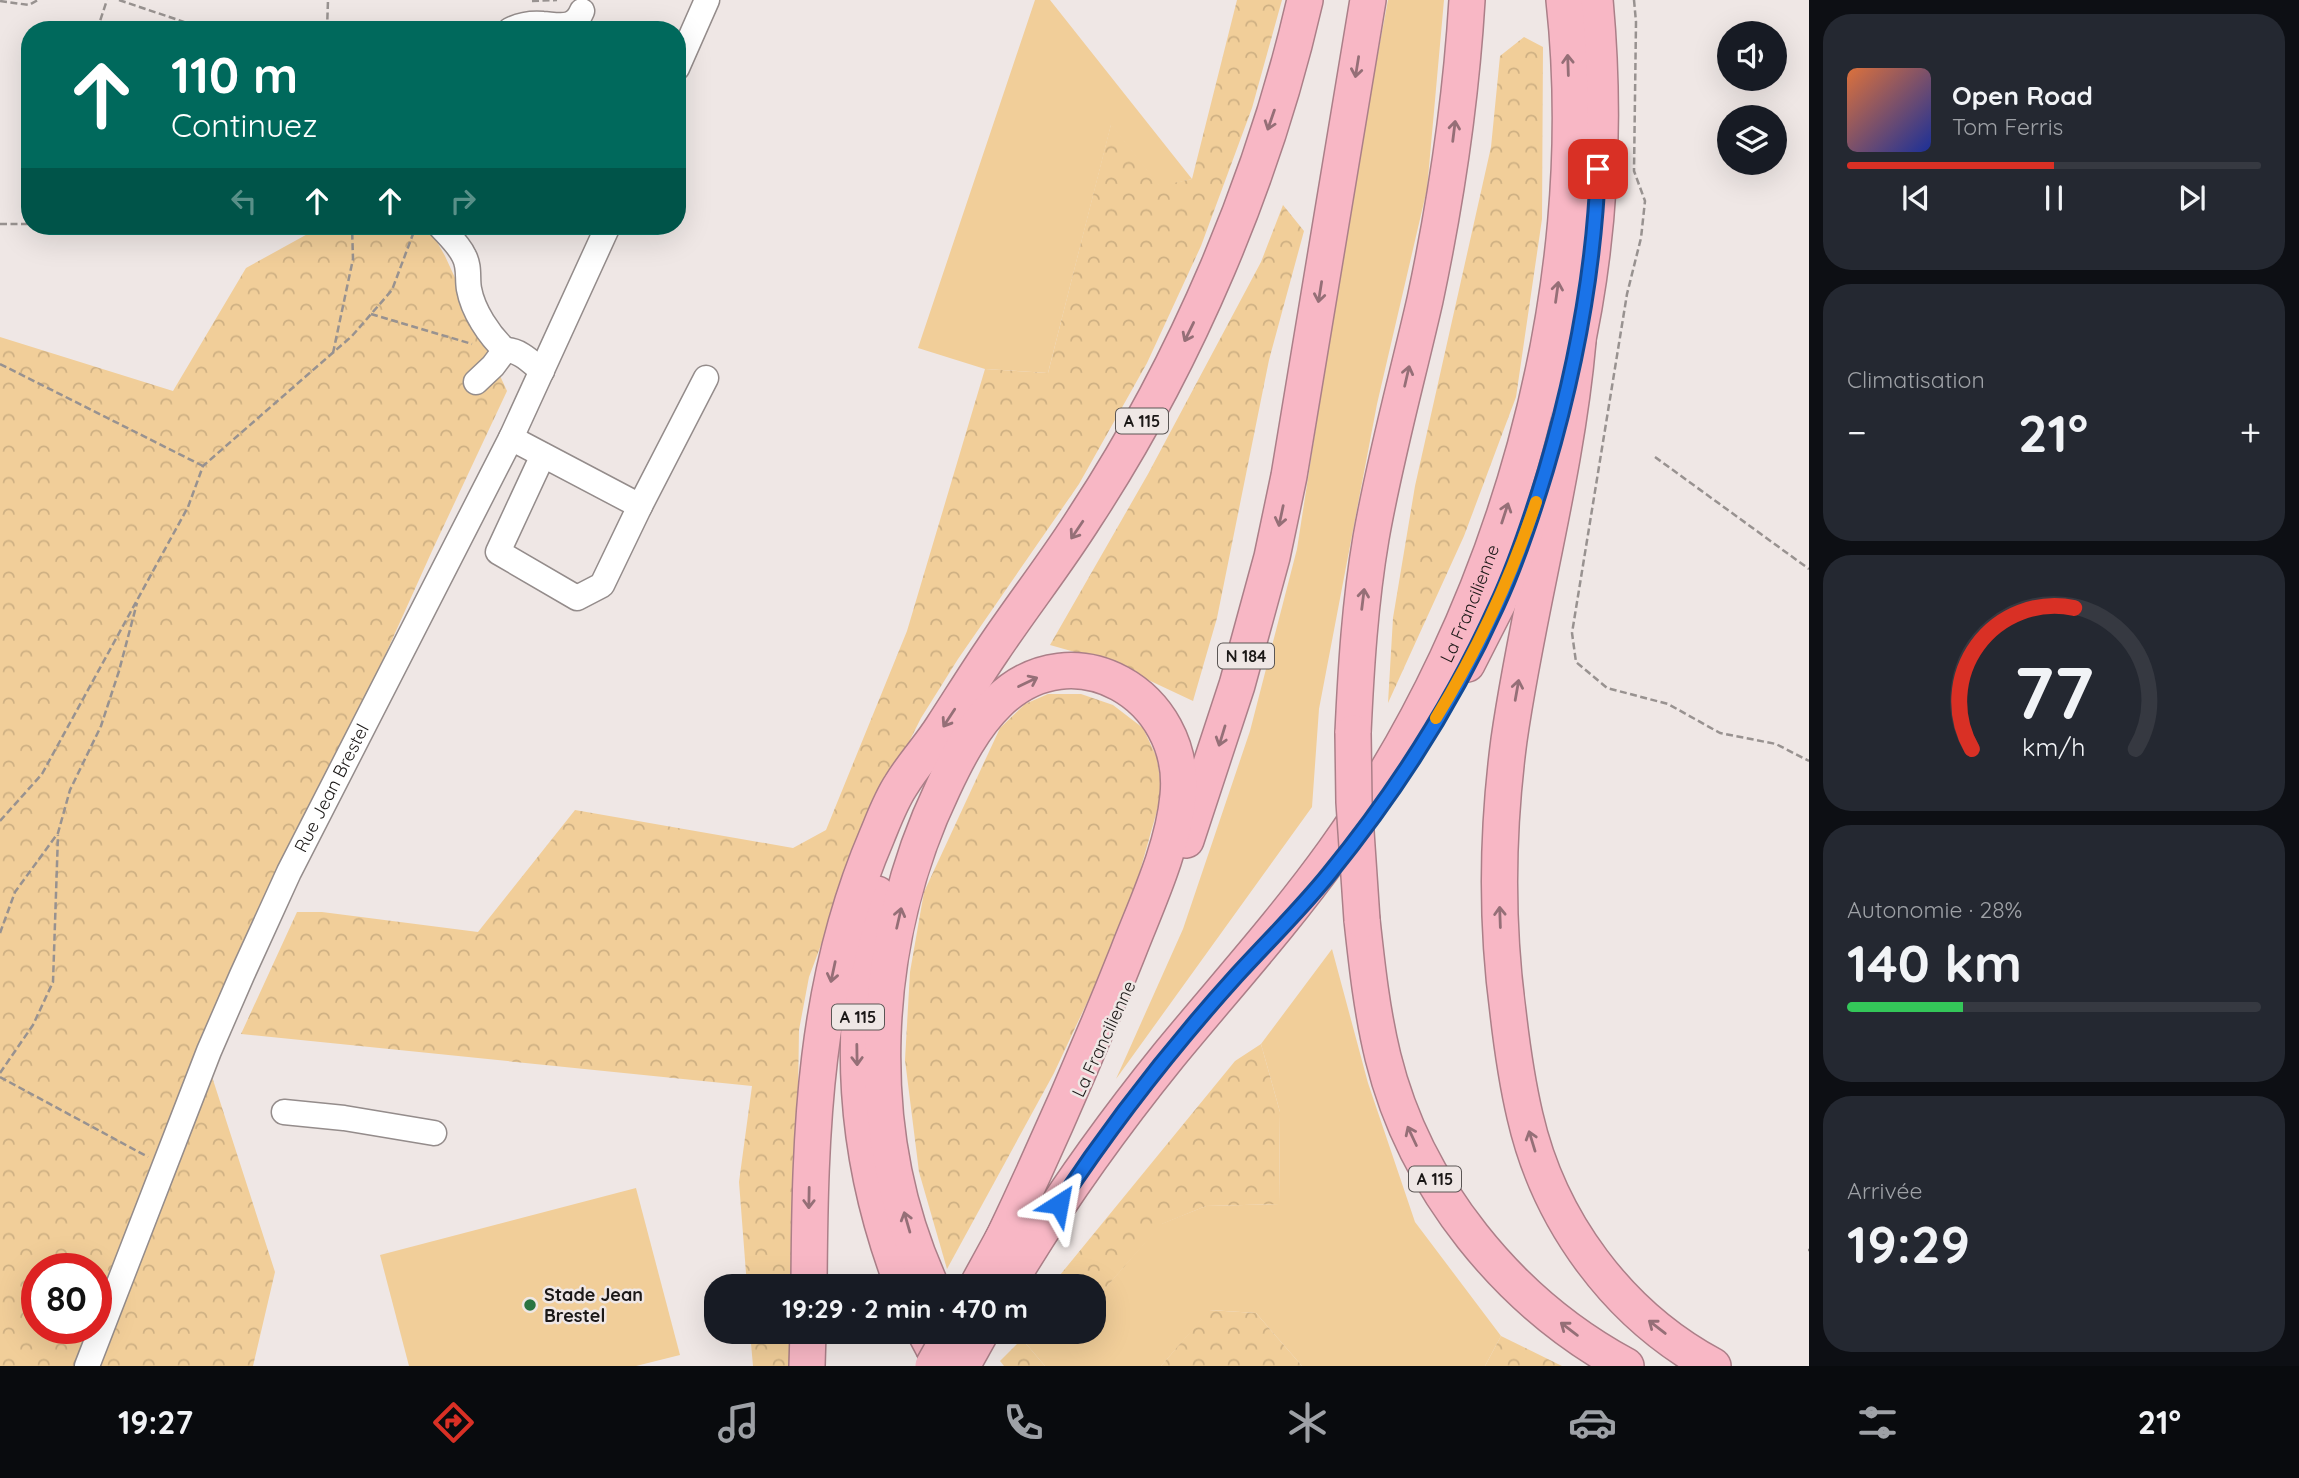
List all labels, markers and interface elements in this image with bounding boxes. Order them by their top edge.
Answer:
map controls [1717,21,1787,175]
button: sound [1717,21,1787,91]
text: 110 m [171,44,298,105]
icon: ahead [56,49,147,140]
one-way arrow [1561,53,1574,76]
one-way arrow [1350,55,1363,78]
text: Open Road [1952,79,2093,112]
text: Continuez [171,105,318,145]
button: layers [1717,105,1787,175]
one-way arrow [1264,109,1276,131]
text: Tom Ferris [1952,112,2063,141]
one-way arrow [1447,120,1460,143]
pin [1568,139,1628,199]
icon: arrive [1579,150,1617,188]
icon: previous [1897,179,1935,217]
icon: pause [2035,179,2073,217]
icon: next [2173,179,2211,217]
icon: left [225,182,263,220]
icon: ahead [298,182,336,220]
icon: ahead [371,182,409,220]
icon: right [444,182,482,220]
one-way arrow [1313,280,1326,303]
one-way arrow [1550,281,1563,303]
one-way arrow [1181,321,1195,342]
one-way arrow [1401,365,1414,388]
text: Climatisation [1847,365,1985,394]
text: 21° [2018,400,2088,465]
road number: A 115 [1116,408,1168,434]
text: − [1847,408,1867,456]
text: + [2240,408,2261,456]
one-way arrow [1500,502,1512,524]
one-way arrow [1273,504,1287,527]
one-way arrow [1069,520,1084,539]
street label: La Francilienne [1435,541,1504,666]
one-way arrow [1356,588,1369,610]
road number: N 184 [1218,643,1274,668]
text: 77 [2014,646,2094,737]
one-way arrow [1017,674,1038,688]
one-way arrow [1511,680,1524,702]
one-way arrow [941,708,956,727]
street label: Rue Jean Brestel [289,720,374,856]
one-way arrow [1214,724,1227,746]
text: km/h [2022,731,2086,762]
text: Autonomie · 28% [1847,895,2022,924]
one-way arrow [1493,906,1506,929]
one-way arrow [892,907,906,930]
text: 140 km [1847,930,2022,995]
one-way arrow [826,960,840,983]
street label: La Francilienne [1067,977,1141,1101]
road number: A 115 [832,1004,884,1030]
one-way arrow [850,1044,864,1067]
one-way arrow [1405,1125,1418,1147]
one-way arrow [1525,1131,1538,1153]
road number: A 115 [1409,1166,1461,1191]
position arrow [1022,1167,1096,1241]
text: Arrivée [1847,1176,1923,1205]
one-way arrow [803,1186,816,1209]
one-way arrow [900,1211,913,1233]
text: 19:29 [1847,1211,1970,1276]
speed limit sign: 80 [21,1253,112,1344]
place label: Stade Jean Brestel [544,1283,643,1327]
text: 19:29 · 2 min · 470 m [782,1292,1028,1325]
marker: Stade Jean Brestel [522,1297,538,1313]
one-way arrow [1648,1320,1667,1335]
one-way arrow [1560,1322,1578,1337]
icon: directions [429,1398,478,1447]
icon: music [714,1398,763,1447]
icon: phone [999,1398,1048,1447]
icon: climate [1283,1398,1332,1447]
icon: car [1568,1398,1617,1447]
icon: filters [1853,1398,1902,1447]
text: 19:27 [118,1402,193,1442]
text: 21° [2138,1402,2181,1442]

